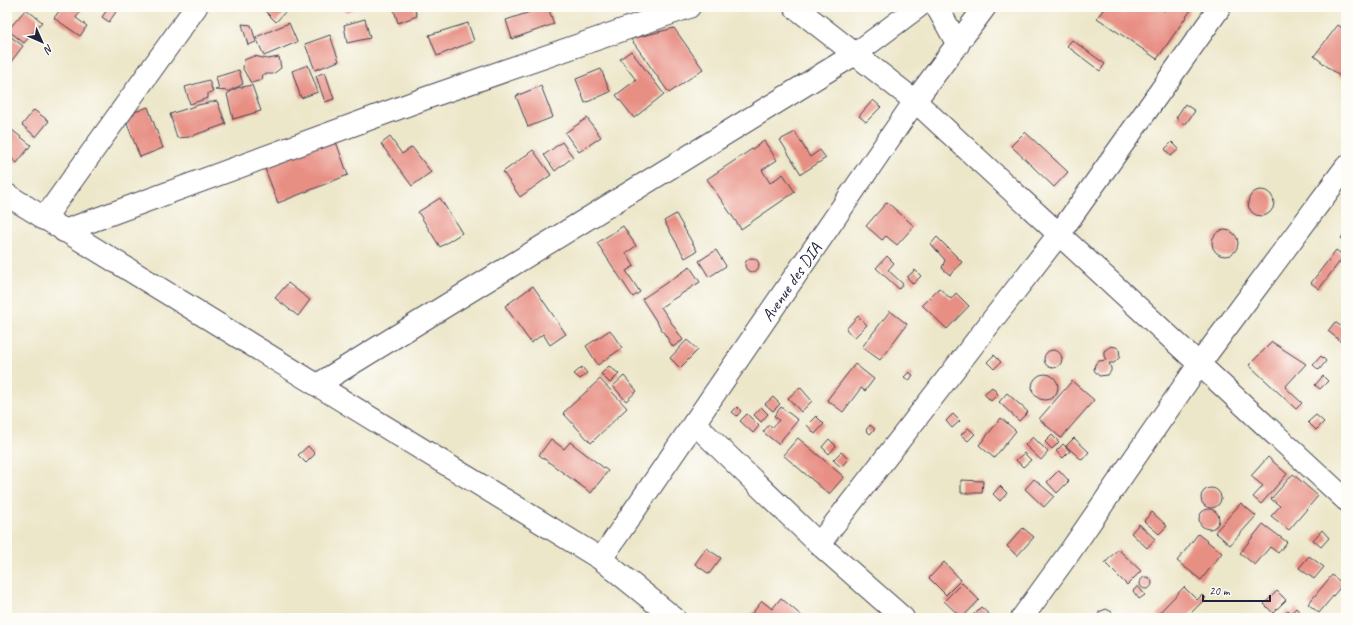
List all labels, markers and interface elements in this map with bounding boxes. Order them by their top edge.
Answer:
north arrow [22,22,62,62]
text: N [40,42,56,58]
street label: Avenue des DIA [757,239,826,325]
scale bar [1203,577,1270,603]
text: 20 m [1209,583,1231,599]

